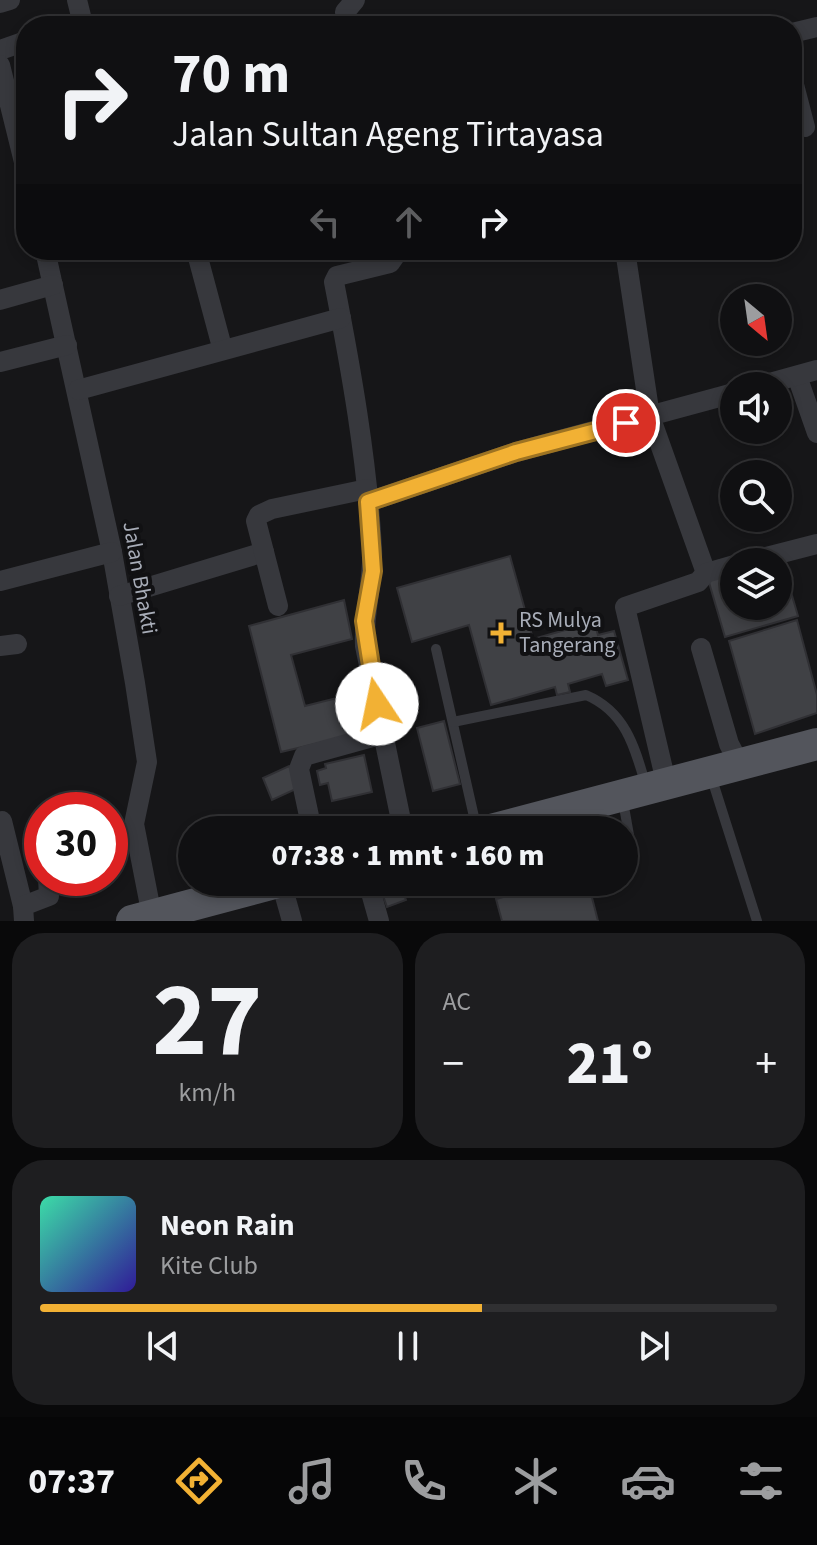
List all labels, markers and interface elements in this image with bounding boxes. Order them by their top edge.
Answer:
text: 70 m [172,35,290,114]
icon: right [40,48,144,152]
text: Jalan Sultan Ageng Tirtayasa [172,109,604,160]
icon: left [303,200,347,244]
icon: ahead [387,200,431,244]
icon: right [471,200,515,244]
north arrow [720,284,792,356]
map controls [720,284,792,620]
button: sound [720,372,792,444]
pin [592,389,660,457]
icon: arrive [604,401,648,445]
button: search [720,460,792,532]
street label: Jalan Bhakti [114,519,166,637]
button: layers [720,548,792,620]
place label: RS Mulya Tangerang [519,604,615,661]
marker: RS Mulya Tangerang [490,622,512,644]
position arrow [335,662,419,746]
speed limit sign: 30 [24,792,128,896]
text: 07:38 · 1 mnt · 160 m [272,834,544,877]
text: 27 [152,948,262,1096]
text: AC [443,983,471,1020]
text: 21° [567,1022,653,1107]
text: − [443,1033,464,1096]
text: + [755,1033,777,1096]
text: km/h [178,1074,236,1111]
text: Neon Rain [160,1204,295,1247]
text: Kite Club [160,1247,258,1284]
icon: previous [141,1324,185,1368]
icon: pause [386,1324,430,1368]
icon: next [632,1324,676,1368]
icon: directions [171,1453,227,1509]
icon: music [284,1453,340,1509]
icon: phone [396,1453,452,1509]
icon: climate [508,1453,564,1509]
icon: car [620,1453,676,1509]
icon: filters [733,1453,789,1509]
text: 07:37 [28,1456,115,1507]

